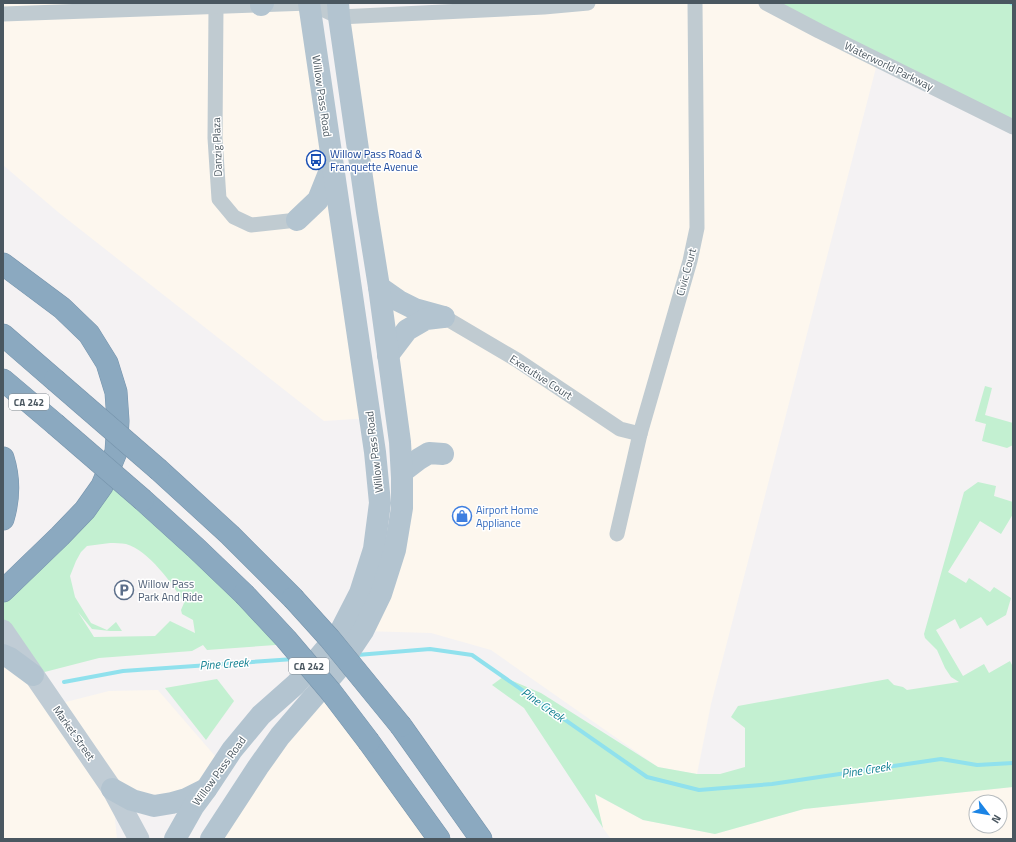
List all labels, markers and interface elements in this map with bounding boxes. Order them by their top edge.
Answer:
street label: Waterworld Parkway [842,38,937,95]
street label: Willow Pass Road [308,54,336,138]
street label: Danzig Plaza [208,117,226,177]
place label: Willow Pass Road & Franquette Avenue [330,146,423,175]
bus stop icon: Willow Pass Road & Franquette Avenue [305,149,327,171]
street label: Civic Court [672,246,700,297]
street label: Executive Court [507,351,576,403]
road number: CA 242 [9,394,49,410]
street label: Willow Pass Road [361,410,387,494]
place label: Airport Home Appliance [476,502,539,531]
shop icon: Airport Home Appliance [451,505,473,527]
place label: Willow Pass Park And Ride [138,576,203,605]
parking icon: Willow Pass Park And Ride [113,579,135,601]
water label: Pine Creek [199,652,251,675]
road number: CA 242 [289,658,329,674]
water label: Pine Creek [518,683,570,727]
street label: Market Street [49,702,99,764]
street label: Willow Pass Road [188,733,250,809]
water label: Pine Creek [840,756,893,783]
north arrow [968,794,1008,834]
text: N [988,812,1005,827]

